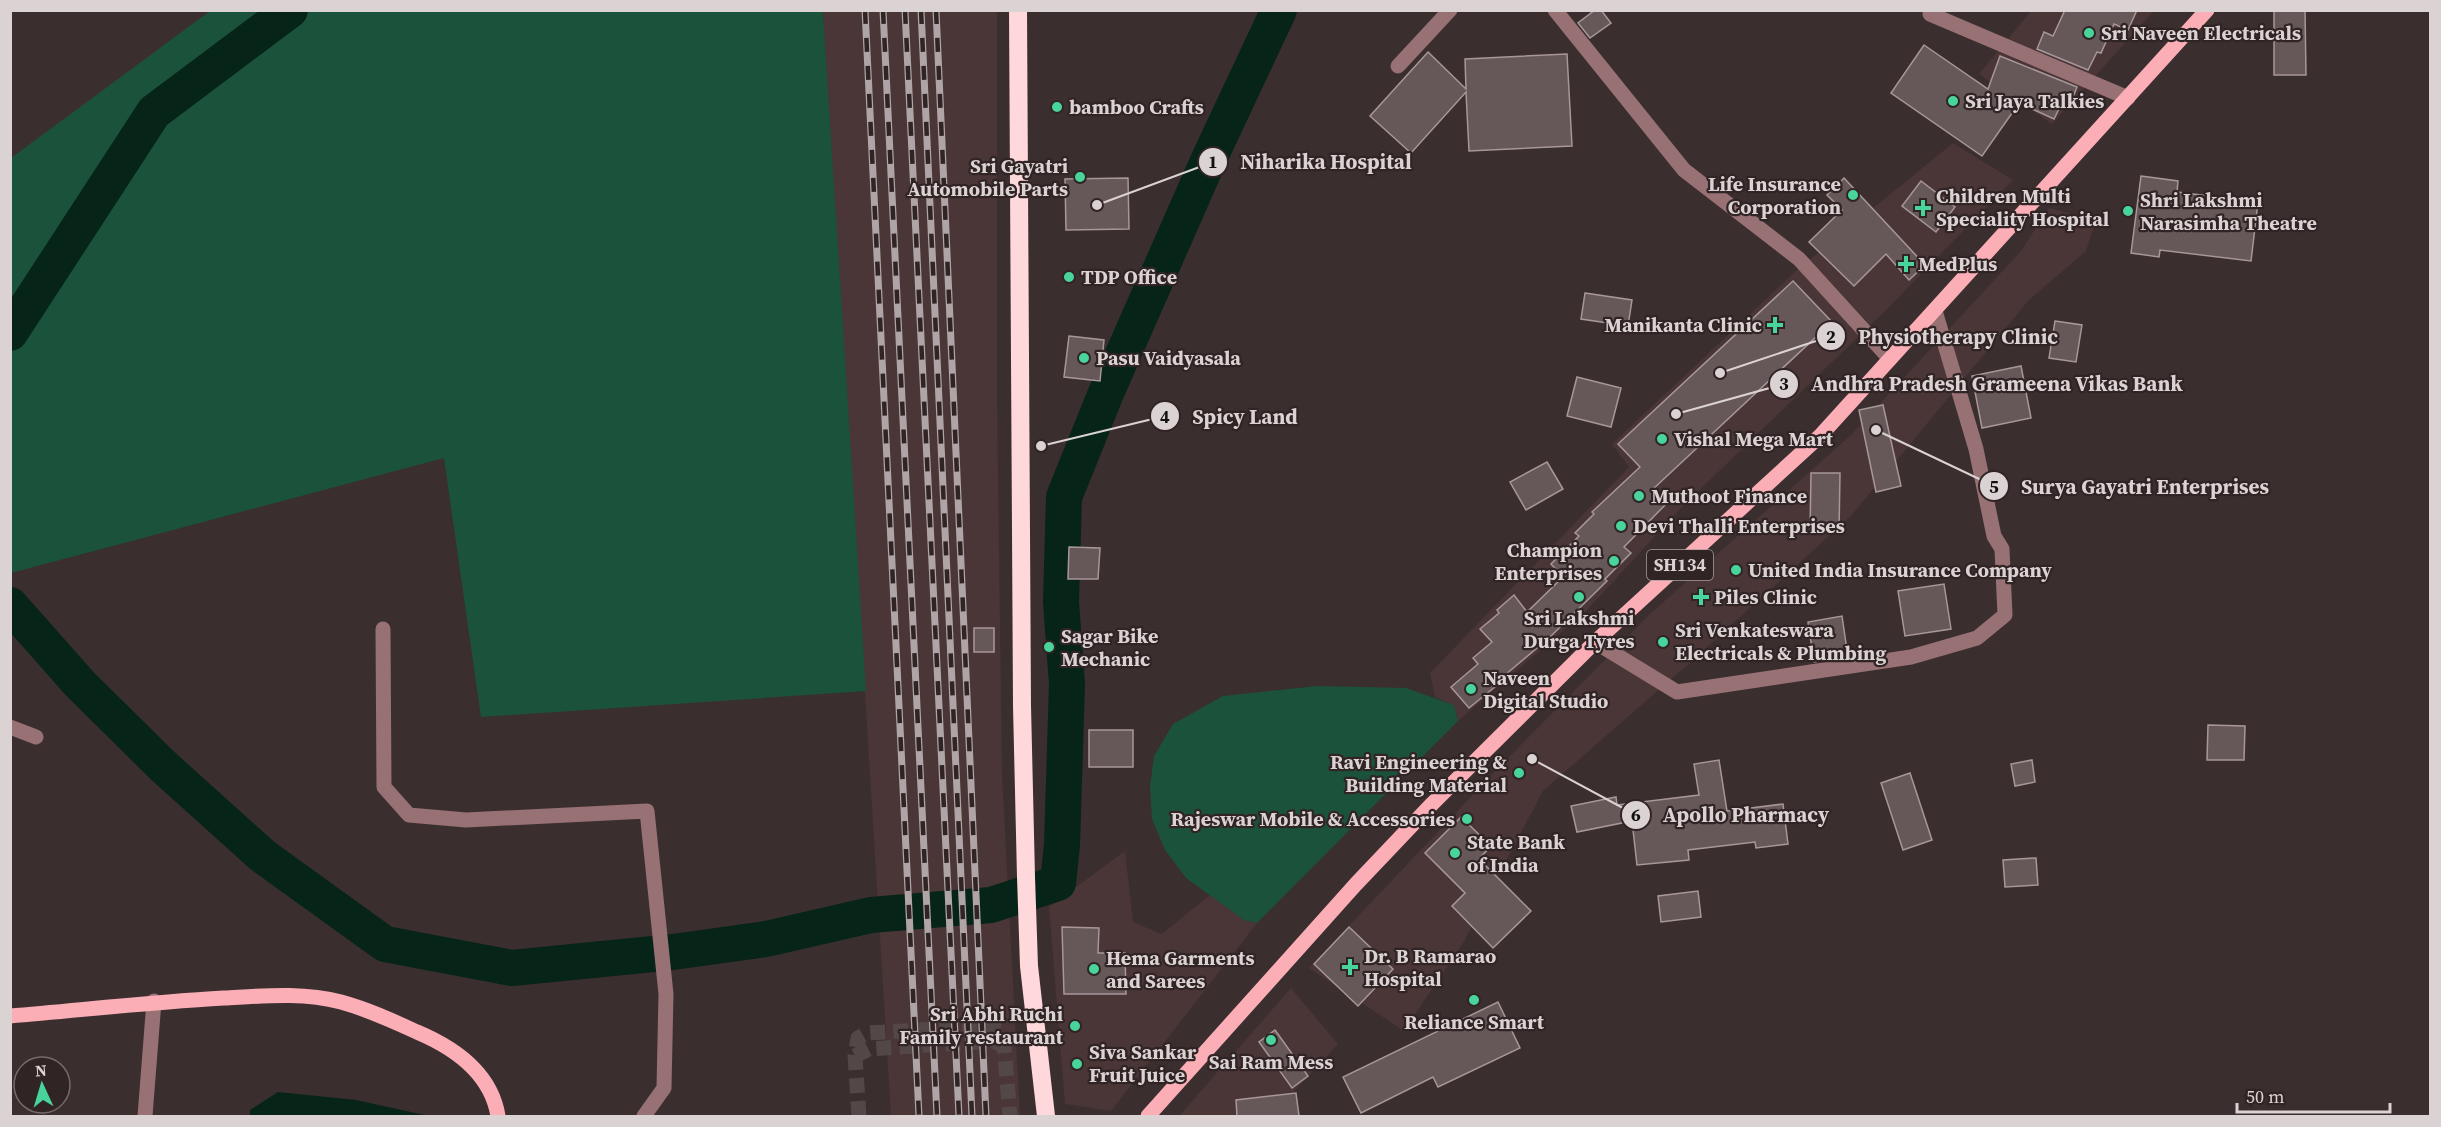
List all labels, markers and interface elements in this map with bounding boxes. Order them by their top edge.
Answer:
place label: Sri Naveen Electricals [2101,19,2301,47]
marker: Sri Naveen Electricals [2082,26,2096,40]
place label: Sri Jaya Talkies [1965,87,2104,115]
place label: bamboo Crafts [1069,93,1204,121]
marker: Sri Jaya Talkies [1946,94,1960,108]
marker: bamboo Crafts [1050,100,1064,114]
callout: Niharika Hospital [1198,142,1423,181]
text: Niharika Hospital [1240,147,1412,176]
text: 1 [1208,149,1218,174]
place label: Sri Gayatri Automobile Parts [907,152,1068,203]
marker: Sri Gayatri Automobile Parts [1073,170,1087,184]
place label: Life Insurance Corporation [1708,170,1841,221]
place label: Children Multi Speciality Hospital [1936,182,2109,233]
place label: Shri Lakshmi Narasimha Theatre [2140,186,2317,237]
marker: Life Insurance Corporation [1846,188,1860,202]
marker: Children Multi Speciality Hospital [1914,199,1932,217]
marker: Shri Lakshmi Narasimha Theatre [2121,204,2135,218]
place label: MedPlus [1918,250,1997,278]
marker: MedPlus [1899,257,1913,271]
place label: TDP Office [1081,263,1177,291]
marker: TDP Office [1062,270,1076,284]
place label: Manikanta Clinic [1604,311,1762,339]
marker: Manikanta Clinic [1766,316,1784,334]
callout: Physiotherapy Clinic [1816,317,2070,356]
text: Physiotherapy Clinic [1858,322,2058,351]
text: 2 [1826,324,1836,349]
place label: Pasu Vaidyasala [1096,344,1241,372]
marker: Pasu Vaidyasala [1077,351,1091,365]
callout: Andhra Pradesh Grameena Vikas Bank [1769,364,2195,403]
text: Andhra Pradesh Grameena Vikas Bank [1811,369,2183,398]
text: 3 [1779,371,1789,396]
callout: Spicy Land [1150,397,1310,436]
text: Spicy Land [1192,402,1298,431]
text: 4 [1160,404,1170,429]
place label: Vishal Mega Mart [1674,425,1834,453]
marker: Vishal Mega Mart [1655,432,1669,446]
callout: Surya Gayatri Enterprises [1979,467,2281,506]
text: Surya Gayatri Enterprises [2021,472,2270,501]
text: 5 [1989,474,1999,499]
place label: Muthoot Finance [1651,482,1807,510]
marker: Muthoot Finance [1632,489,1646,503]
place label: Devi Thalli Enterprises [1633,512,1845,540]
marker: Devi Thalli Enterprises [1614,519,1628,533]
place label: Champion Enterprises [1495,536,1602,587]
road number: SH134 [1647,550,1713,580]
marker: Champion Enterprises [1607,554,1621,568]
place label: United India Insurance Company [1748,556,2052,584]
marker: United India Insurance Company [1729,563,1743,577]
place label: Piles Clinic [1714,583,1817,611]
marker: Piles Clinic [1692,588,1710,606]
marker: Sri Lakshmi Durga Tyres [1572,590,1586,604]
place label: Sri Lakshmi Durga Tyres [1523,604,1635,655]
place label: Sri Venkateswara Electricals & Plumbing [1675,616,1886,667]
place label: Sagar Bike Mechanic [1061,622,1158,673]
marker: Sri Venkateswara Electricals & Plumbing [1656,635,1670,649]
marker: Sagar Bike Mechanic [1042,640,1056,654]
place label: Naveen Digital Studio [1483,664,1608,715]
marker: Naveen Digital Studio [1464,682,1478,696]
place label: Ravi Engineering & Building Material [1330,748,1507,799]
marker: Ravi Engineering & Building Material [1512,766,1526,780]
callout: Apollo Pharmacy [1621,796,1842,835]
text: Apollo Pharmacy [1663,800,1830,829]
text: 6 [1631,802,1641,827]
place label: Rajeswar Mobile & Accessories [1171,805,1455,833]
marker: Rajeswar Mobile & Accessories [1460,812,1474,826]
place label: State Bank of India [1467,828,1565,879]
marker: State Bank of India [1448,846,1462,860]
place label: Dr. B Ramarao Hospital [1364,942,1496,993]
place label: Hema Garments and Sarees [1106,944,1255,995]
marker: Dr. B Ramarao Hospital [1341,958,1359,976]
marker: Hema Garments and Sarees [1087,962,1101,976]
marker: Reliance Smart [1467,993,1481,1007]
place label: Sri Abhi Ruchi Family restaurant [899,1000,1064,1051]
place label: Reliance Smart [1404,1008,1545,1036]
marker: Sri Abhi Ruchi Family restaurant [1068,1019,1082,1033]
marker: Sai Ram Mess [1264,1033,1278,1047]
place label: Siva Sankar Fruit Juice [1089,1038,1197,1089]
place label: Sai Ram Mess [1209,1048,1333,1076]
north arrow [12,1055,72,1115]
marker: Siva Sankar Fruit Juice [1070,1057,1084,1071]
text: N [34,1059,48,1081]
scale bar [2237,1076,2390,1114]
text: 50 m [2246,1084,2284,1109]

